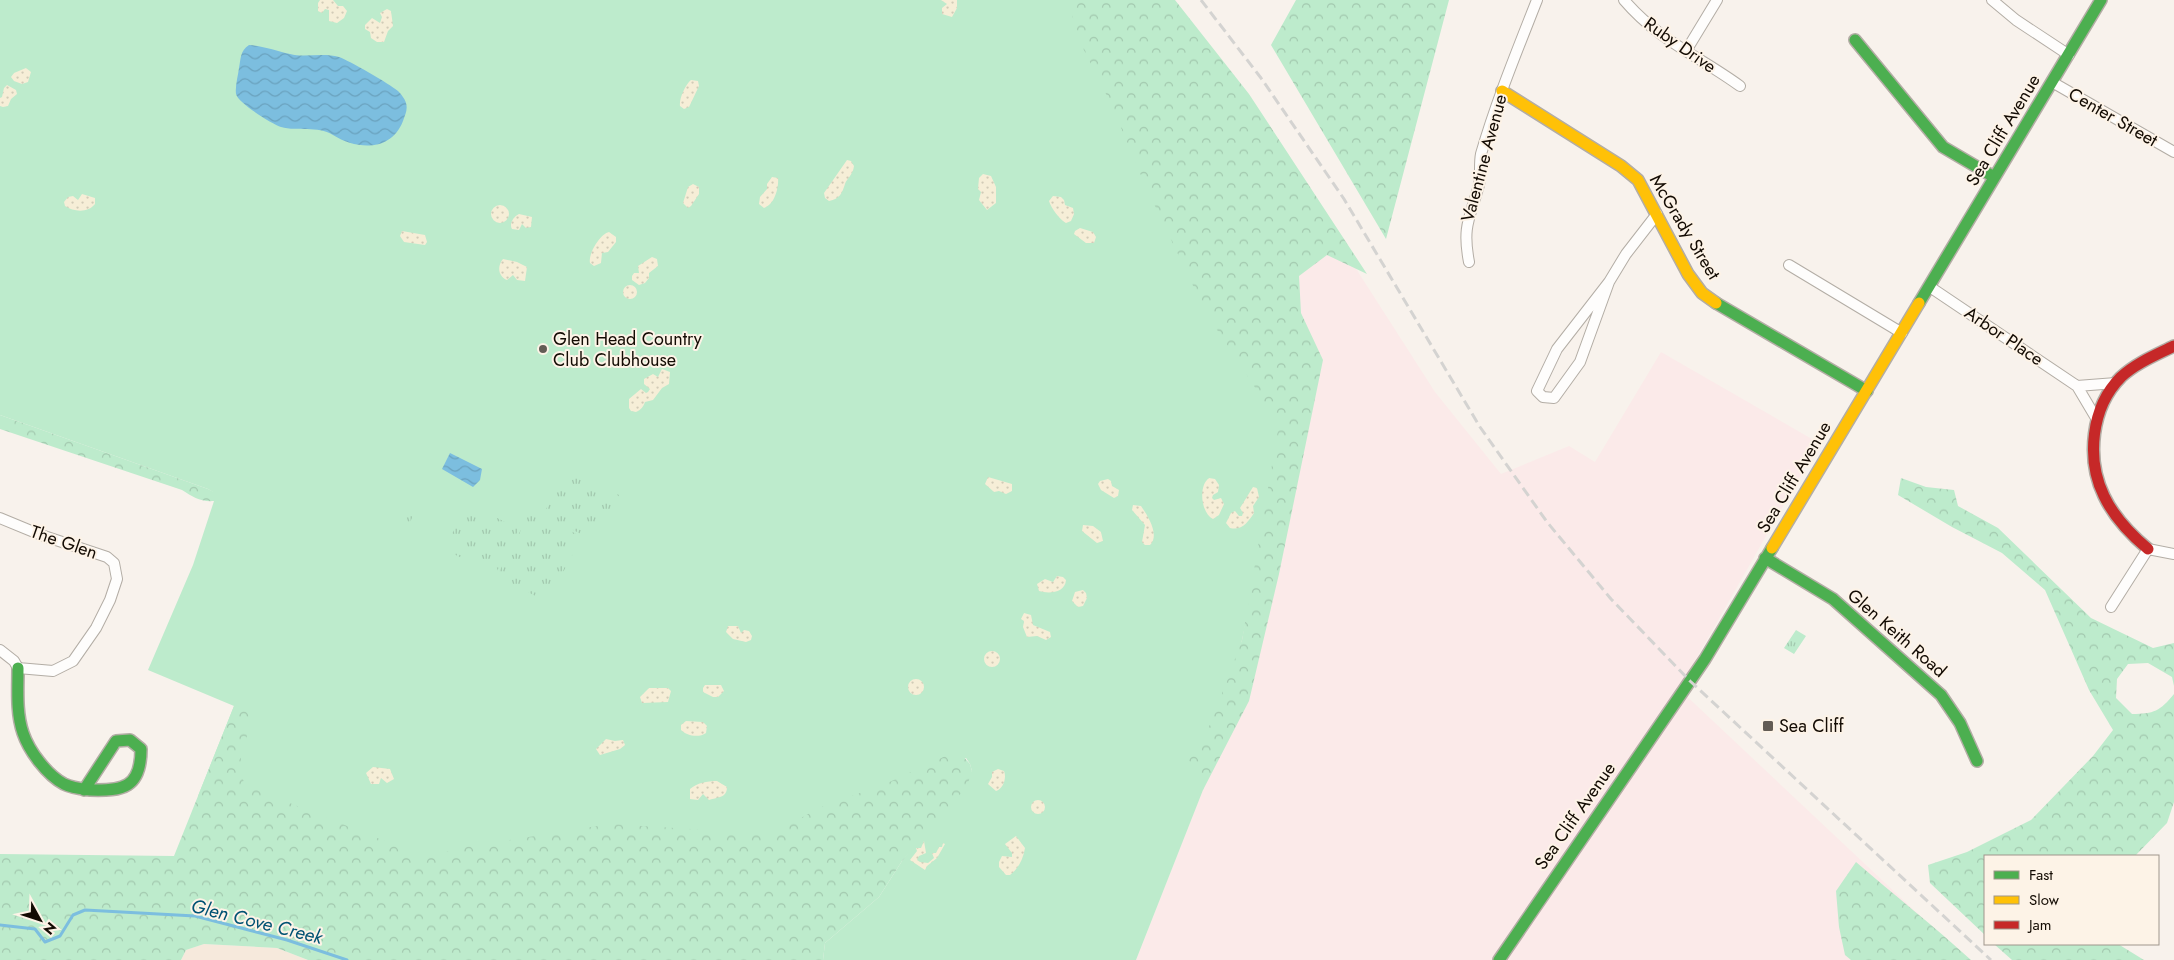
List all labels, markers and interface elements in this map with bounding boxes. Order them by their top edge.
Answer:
street label: Ruby Drive [1639,11,1721,79]
street label: Sea Cliff Avenue [1959,69,2047,191]
street label: Center Street [2064,81,2163,153]
street label: Valentine Avenue [1455,91,1513,225]
street label: McGrady Street [1643,170,1727,285]
street label: Arbor Place [1959,300,2049,372]
place label: Glen Head Country Club Clubhouse [553,326,702,373]
marker: Glen Head Country Club Clubhouse [537,343,549,355]
street label: Sea Cliff Avenue [1750,416,1838,538]
street label: The Glen [27,518,101,566]
street label: Glen Keith Road [1842,583,1952,683]
place label: Sea Cliff [1779,713,1844,739]
marker: Sea Cliff [1761,719,1775,733]
street label: Sea Cliff Avenue [1528,757,1622,875]
legend [1984,855,2159,945]
text: Fast [2029,864,2053,886]
text: Slow [2029,889,2060,911]
water label: Glen Cove Creek [188,892,326,951]
north arrow [15,895,65,945]
text: Jam [2027,914,2052,936]
text: N [39,918,61,939]

